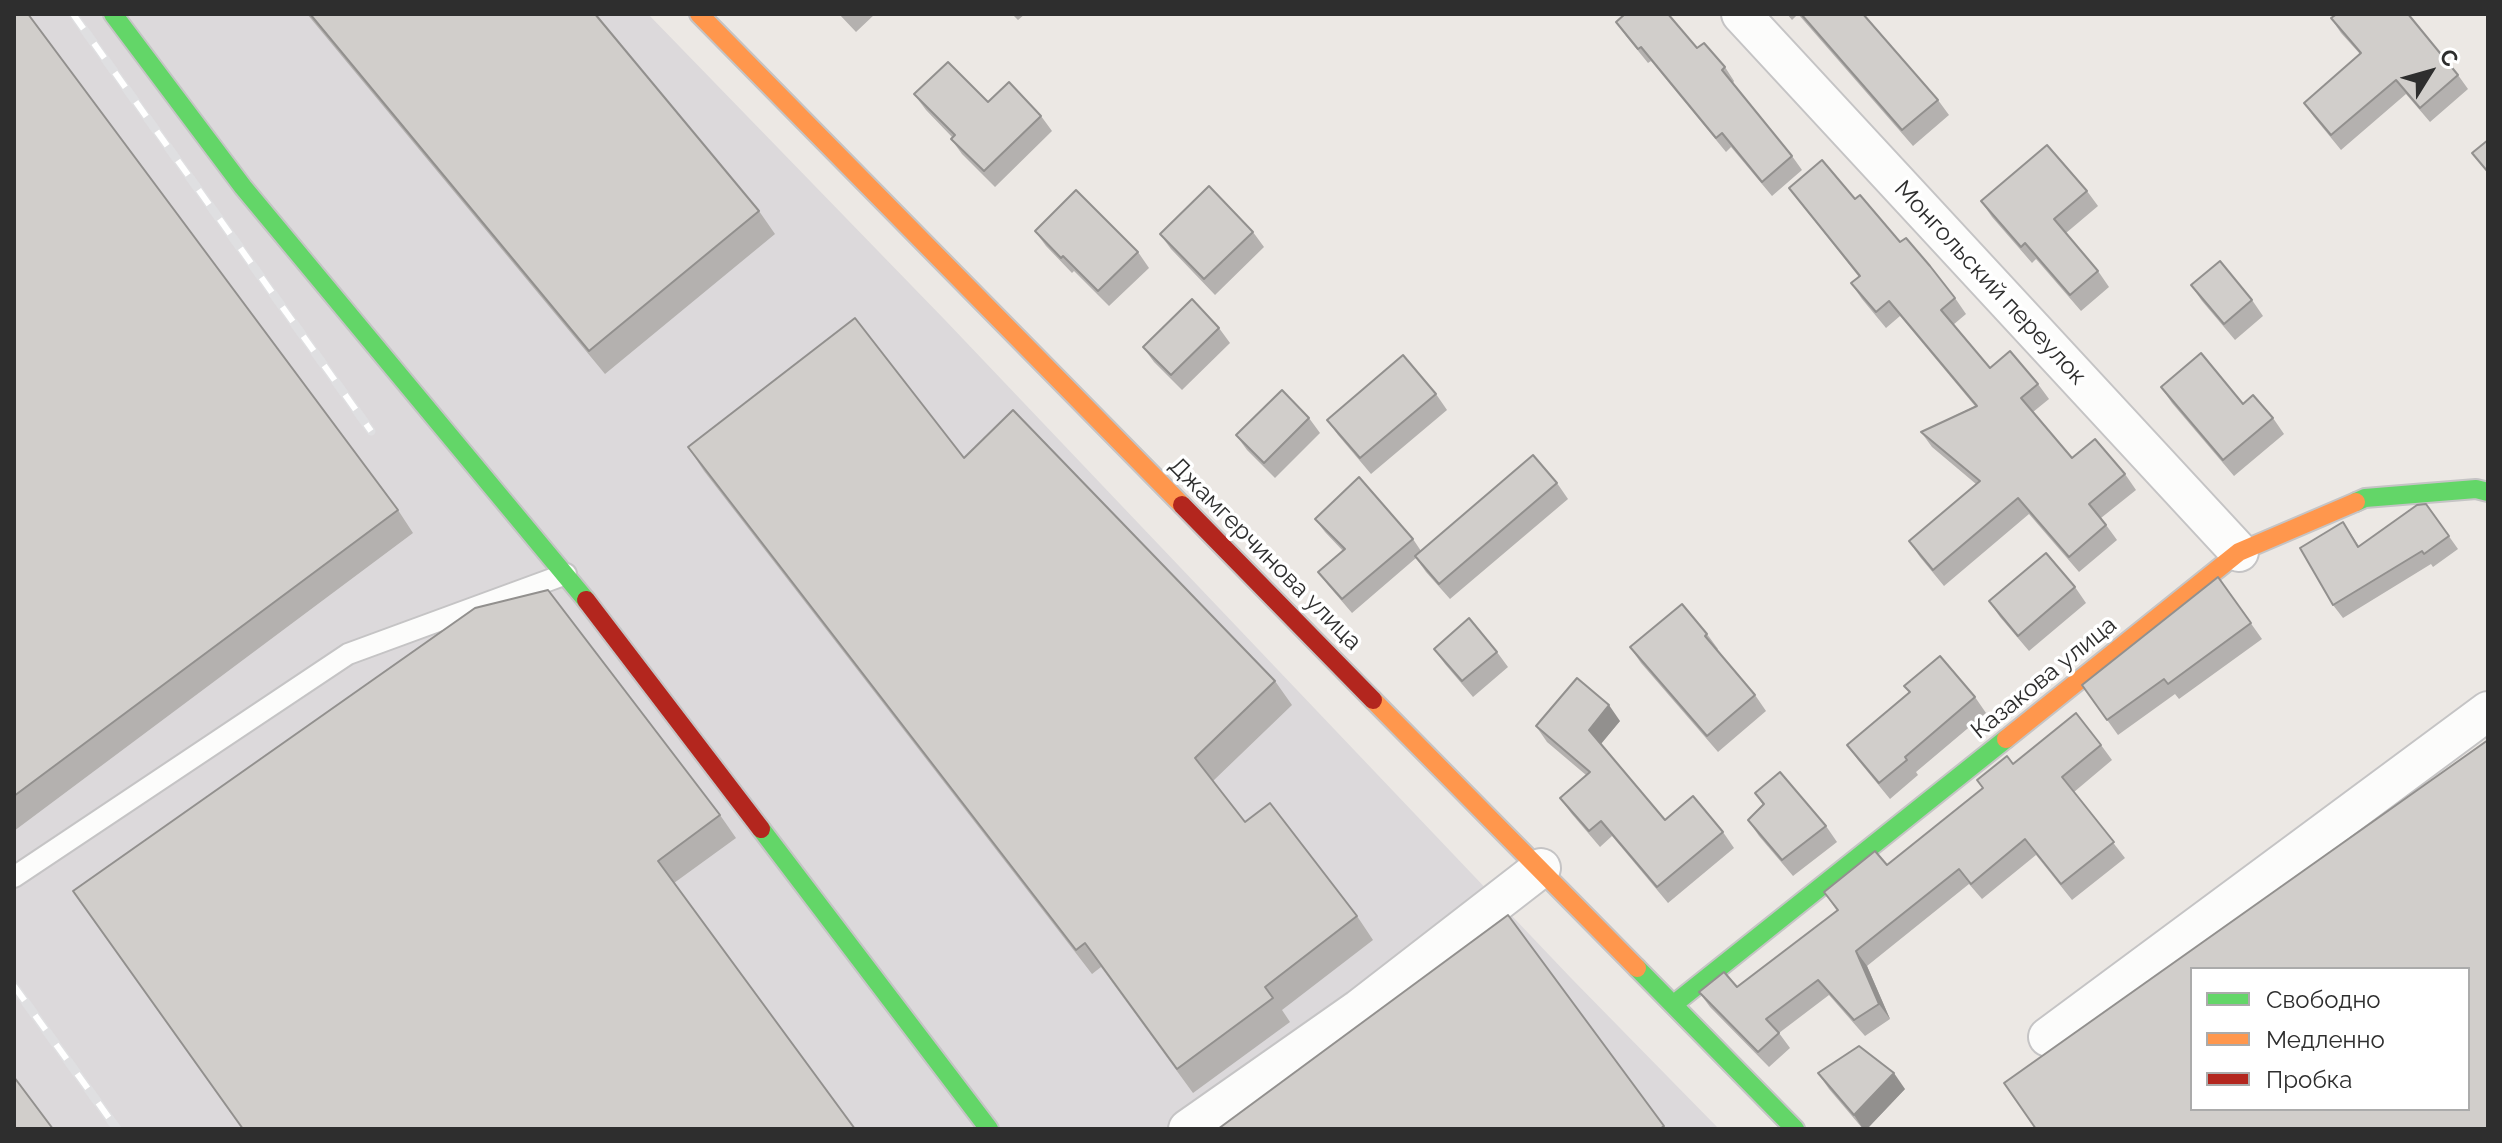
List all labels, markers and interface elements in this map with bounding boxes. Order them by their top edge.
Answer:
north arrow [2390,32,2470,112]
text: С [2434,44,2464,71]
street label: Монгольский переулок [1888,175,2092,391]
street label: Джамгерчинова улица [1163,452,1367,656]
street label: Казакова улица [1966,611,2122,745]
legend [2190,967,2470,1111]
text: Свободно [2266,985,2381,1014]
text: Медленно [2266,1025,2385,1054]
text: Пробка [2266,1065,2352,1094]

